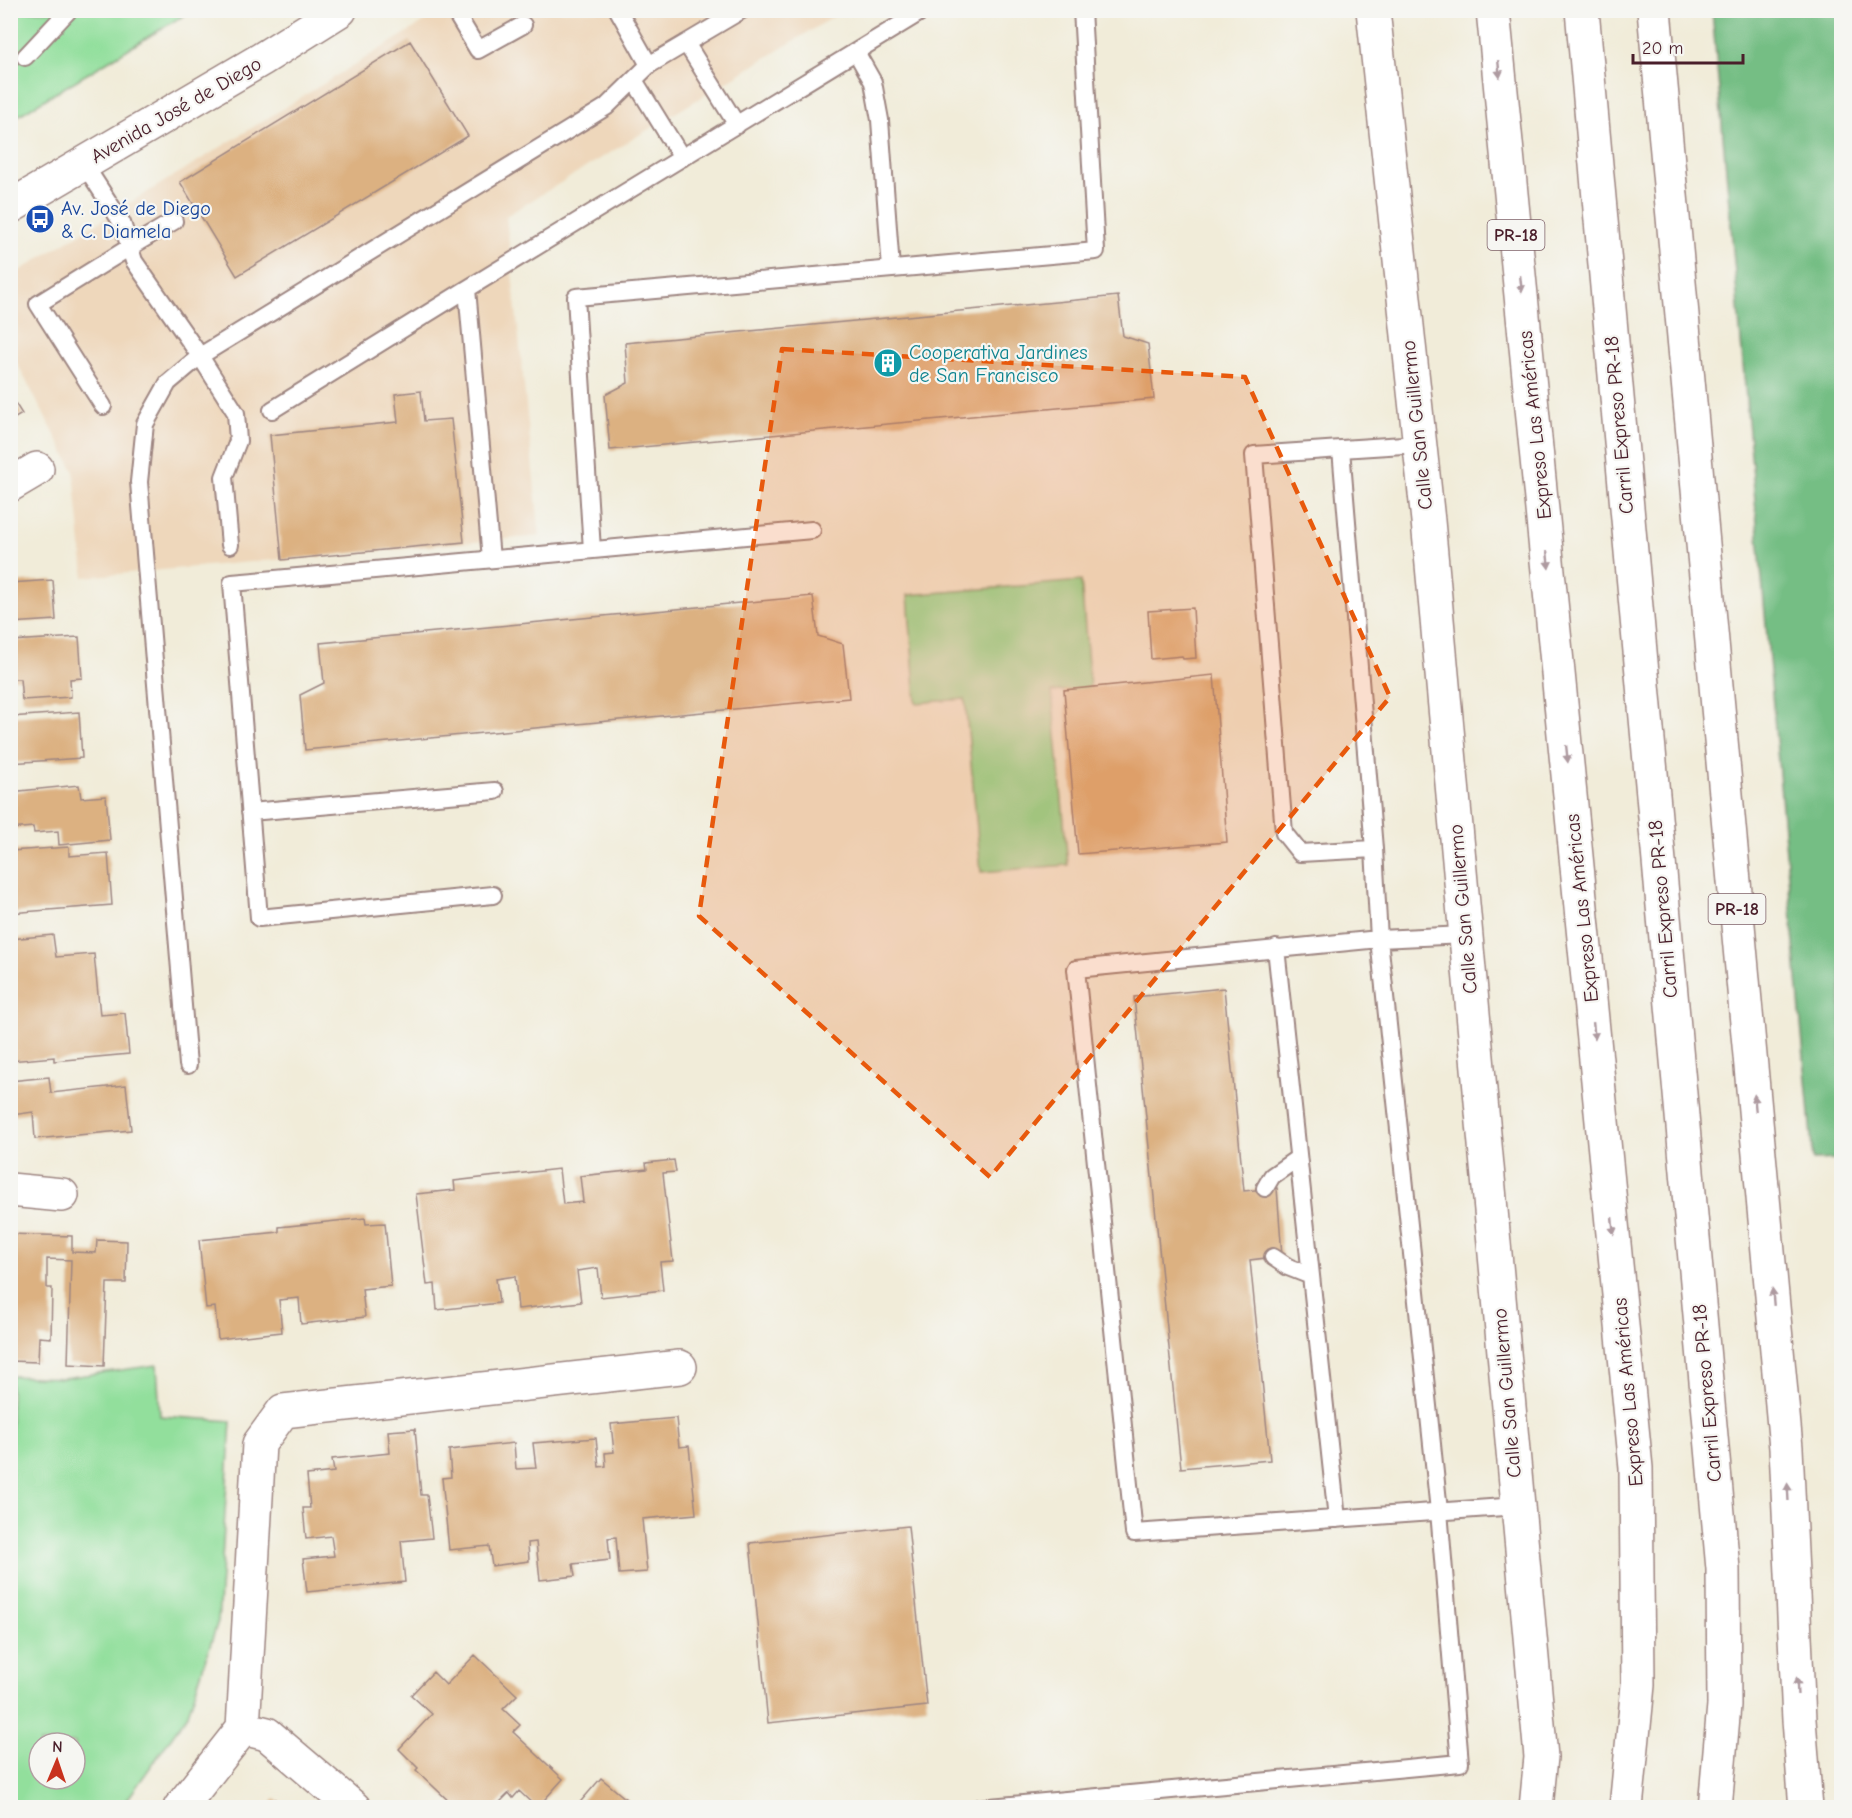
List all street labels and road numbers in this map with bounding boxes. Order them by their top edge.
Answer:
street label: Avenida José de Diego [87,52,265,168]
road number: PR-18 [1488,220,1544,250]
street label: Expreso Las Américas [1514,330,1556,520]
street label: Carril Expreso PR-18 [1600,335,1638,515]
street label: Calle San Guillermo [1397,339,1437,511]
street label: Expreso Las Américas [1561,813,1603,1003]
street label: Carril Expreso PR-18 [1644,819,1682,999]
street label: Calle San Guillermo [1444,823,1482,995]
road number: PR-18 [1708,894,1766,924]
street label: Expreso Las Américas [1608,1297,1648,1487]
street label: Carril Expreso PR-18 [1688,1303,1726,1483]
street label: Calle San Guillermo [1488,1307,1526,1479]

